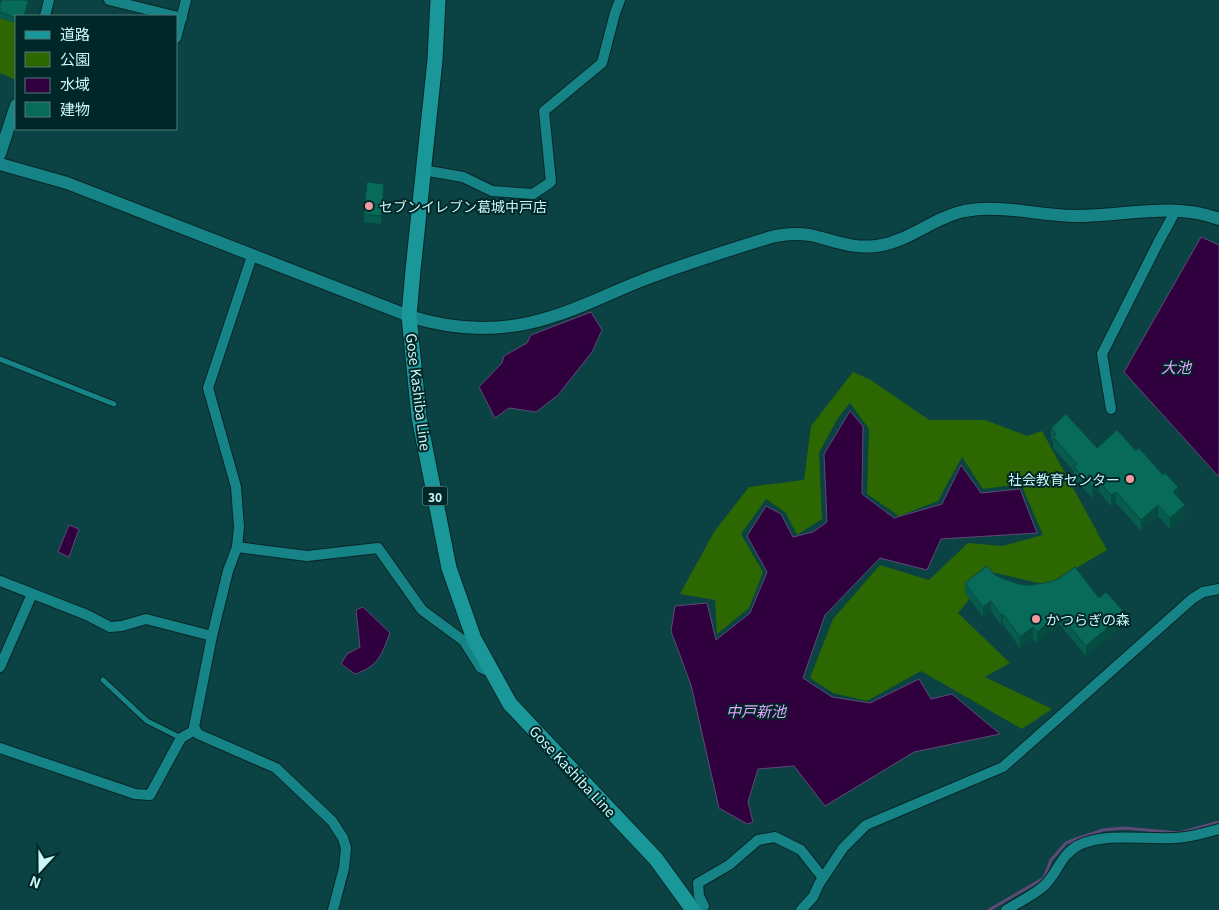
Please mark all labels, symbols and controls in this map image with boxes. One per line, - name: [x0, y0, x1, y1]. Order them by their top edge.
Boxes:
- legend: [15, 15, 178, 130]
- text: 道路: [60, 23, 90, 44]
- text: 公園: [60, 48, 90, 69]
- text: 水域: [60, 73, 90, 94]
- text: 建物: [60, 98, 90, 119]
- place label: セブンイレブン葛城中戸店: [379, 196, 547, 216]
- marker: セブンイレブン葛城中戸店: [363, 200, 375, 212]
- street label: Gose Kashiba Line: [402, 332, 436, 452]
- water label: 大池: [1161, 356, 1193, 377]
- place label: 社会教育センター: [1008, 469, 1120, 489]
- marker: 社会教育センター: [1124, 473, 1136, 485]
- road number: 30: [422, 486, 448, 506]
- place label: かつらぎの森: [1046, 609, 1130, 629]
- marker: かつらぎの森: [1030, 613, 1042, 625]
- water label: 中戸新池: [726, 700, 788, 721]
- street label: Gose Kashiba Line: [525, 721, 621, 821]
- north arrow: [15, 845, 65, 895]
- text: N: [26, 872, 43, 894]

